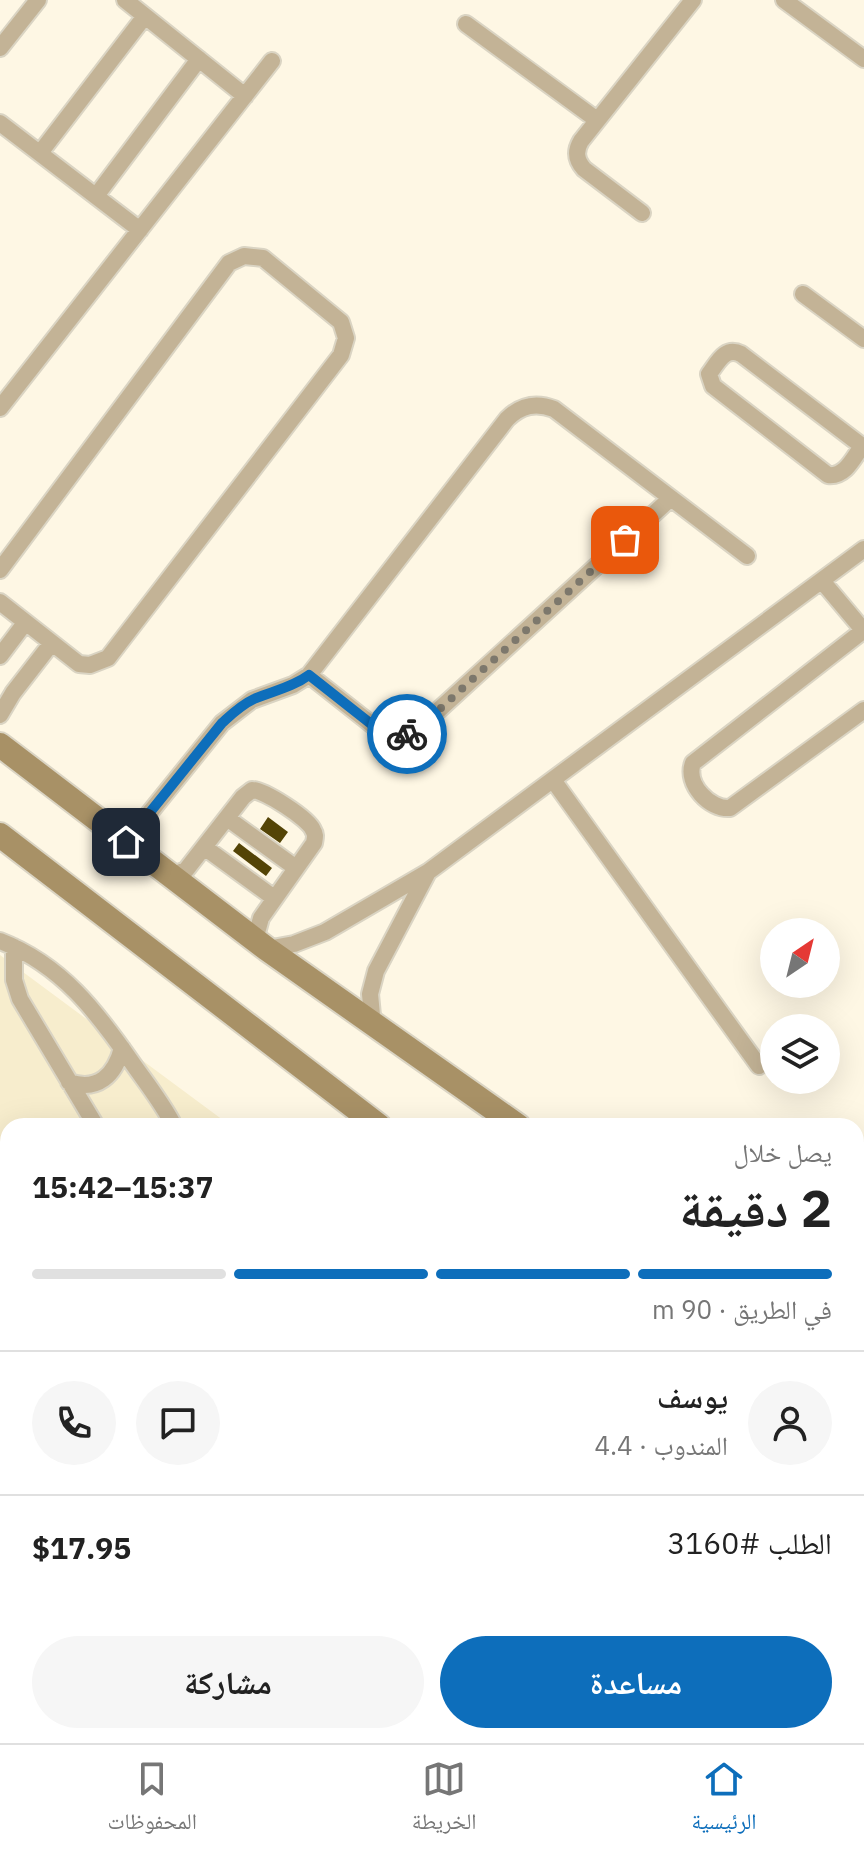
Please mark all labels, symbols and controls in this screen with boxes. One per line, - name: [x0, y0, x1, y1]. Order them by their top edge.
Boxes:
- pin: [591, 506, 659, 574]
- icon: bag: [603, 518, 647, 562]
- courier: [367, 694, 447, 774]
- icon: bike: [385, 712, 429, 756]
- pin: [92, 808, 160, 876]
- icon: home: [104, 820, 148, 864]
- north arrow: [760, 918, 840, 998]
- map controls: [760, 918, 840, 1094]
- button: layers: [760, 1014, 840, 1094]
- text: يصل خلال: [733, 1135, 832, 1169]
- text: 15:37–15:42: [32, 1167, 213, 1206]
- text: 2 دقيقة: [679, 1174, 832, 1241]
- text: في الطريق · 90 m: [652, 1292, 832, 1326]
- text: يوسف: [657, 1377, 728, 1416]
- button: phone: [32, 1381, 116, 1465]
- button: chat: [136, 1381, 220, 1465]
- button: person: [748, 1381, 832, 1465]
- text: المندوب · 4.4: [594, 1428, 728, 1462]
- text: الطلب #3160: [667, 1523, 832, 1562]
- text: $17.95: [32, 1528, 131, 1567]
- button: مشاركة: [32, 1636, 424, 1728]
- button: مساعدة: [440, 1636, 832, 1728]
- tab: المحفوظات: [107, 1757, 197, 1843]
- tab: الخريطة: [412, 1757, 477, 1843]
- tab: الرئيسية: [691, 1757, 757, 1843]

